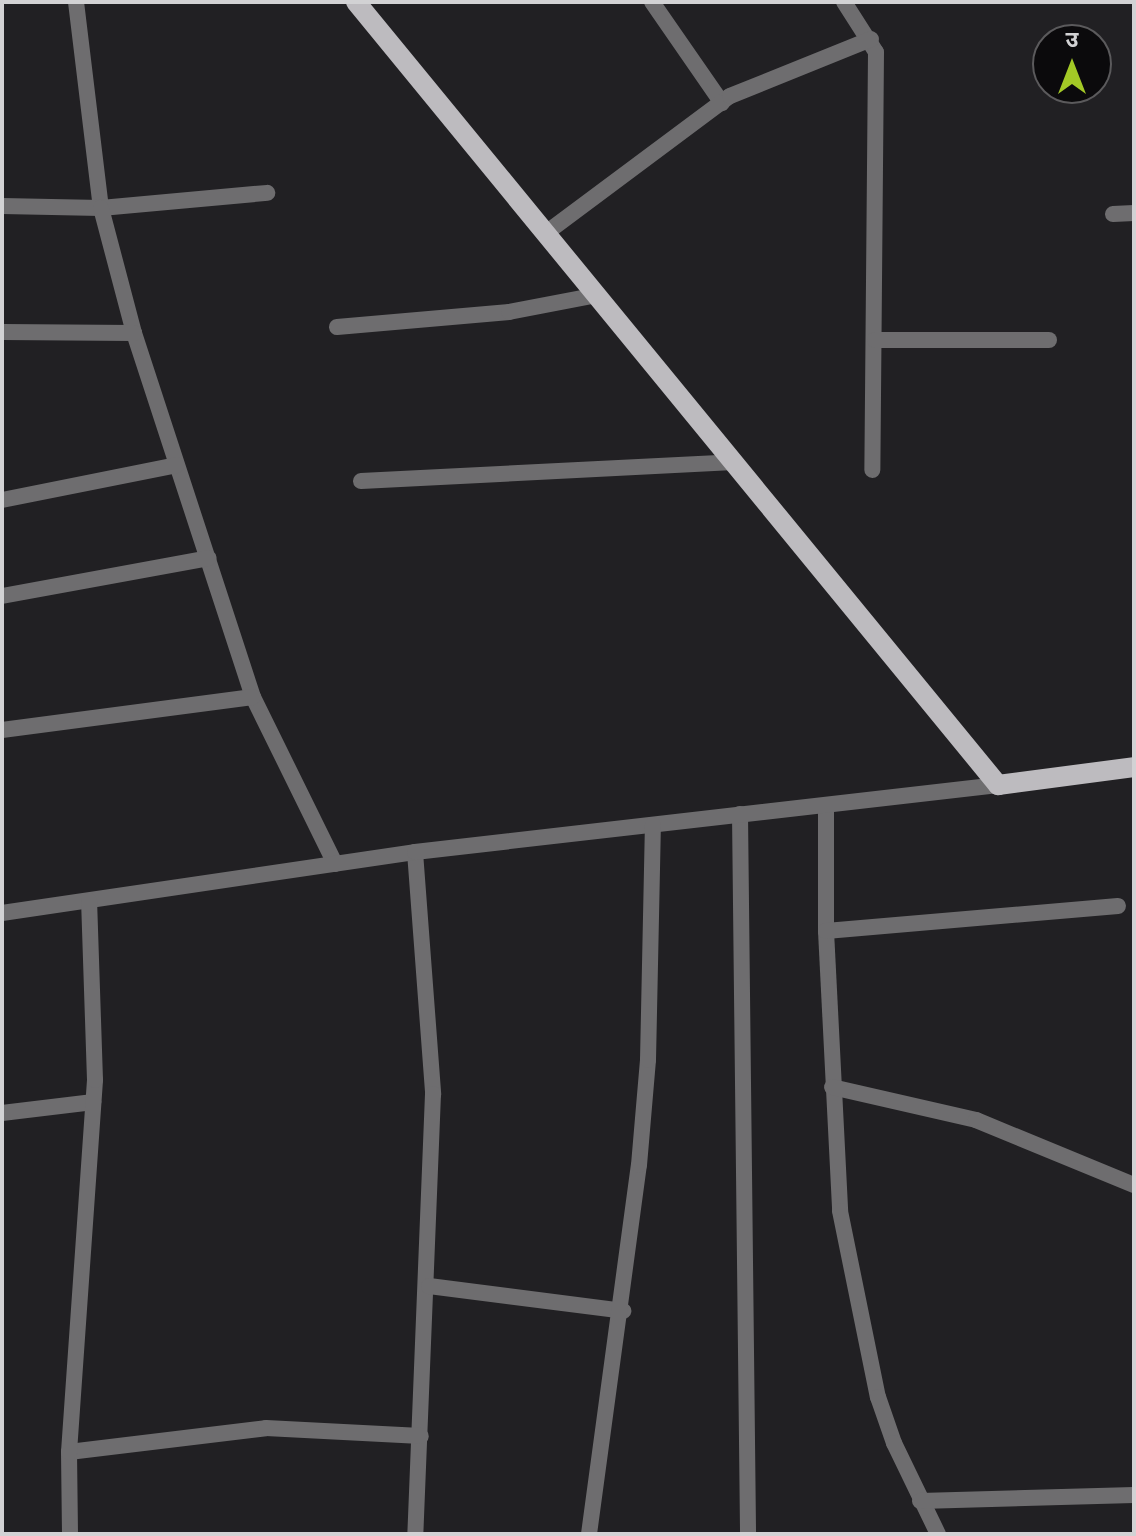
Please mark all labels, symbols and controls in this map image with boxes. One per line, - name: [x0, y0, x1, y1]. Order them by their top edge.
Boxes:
- north arrow: [1032, 24, 1112, 104]
- text: उ: [1066, 28, 1078, 55]

